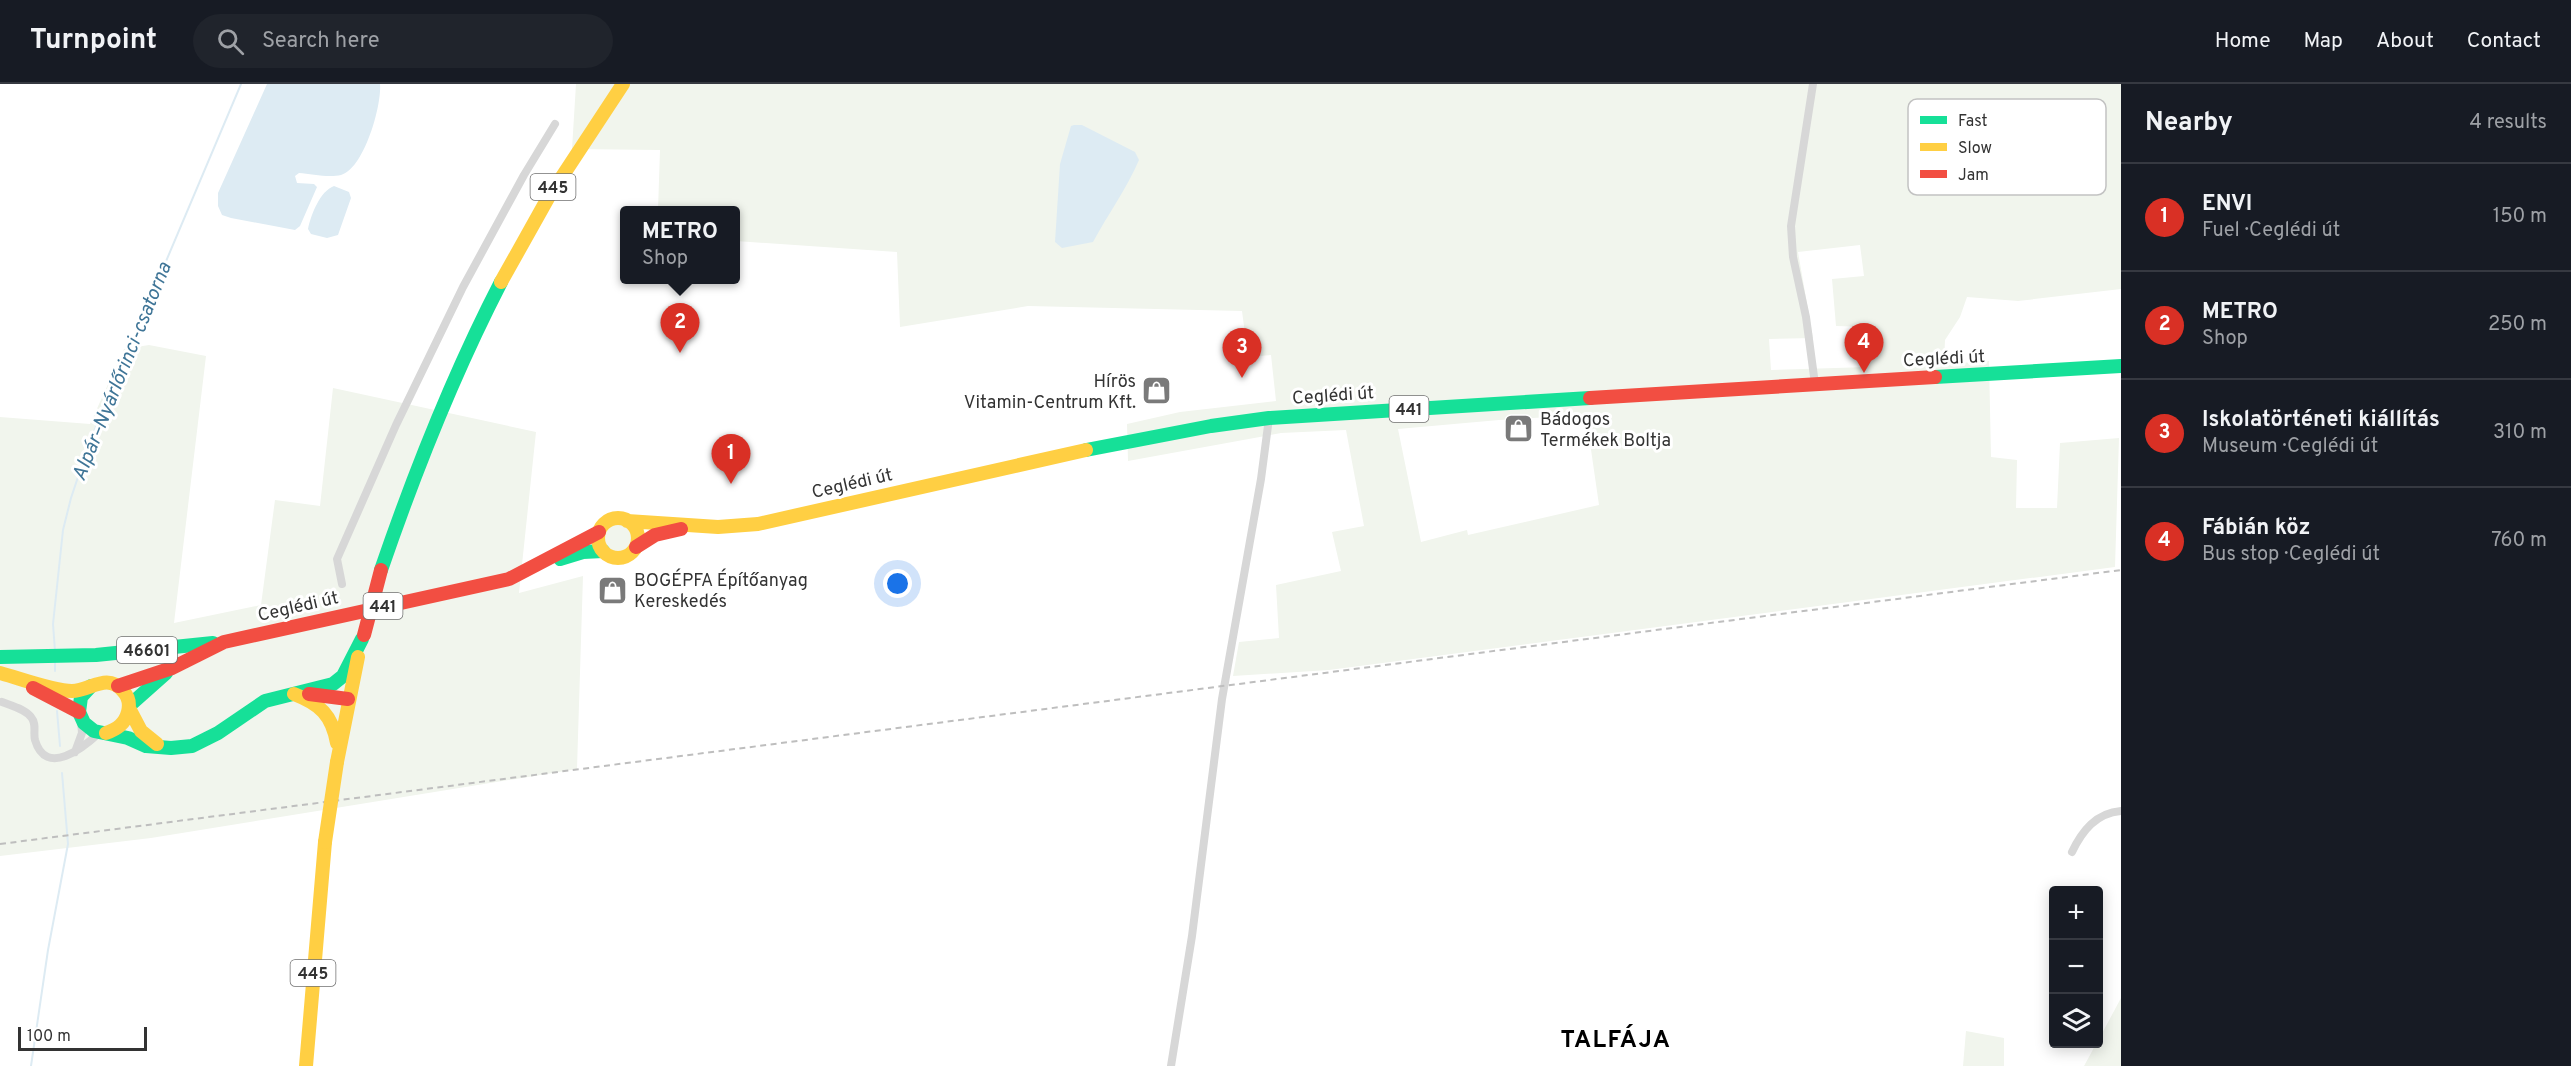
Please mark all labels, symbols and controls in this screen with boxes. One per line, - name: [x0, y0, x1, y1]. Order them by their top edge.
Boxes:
- search box: [193, 14, 613, 68]
- text: Turnpoint: [30, 23, 157, 59]
- icon: search: [214, 25, 247, 58]
- text: Search here: [262, 28, 379, 55]
- text: Home: [2215, 28, 2271, 55]
- text: Map: [2304, 28, 2343, 55]
- text: About: [2376, 28, 2434, 55]
- text: Contact: [2467, 28, 2541, 55]
- legend: [1908, 99, 2106, 195]
- text: Nearby: [2145, 107, 2233, 140]
- text: 4 results: [2470, 110, 2547, 136]
- text: Fast: [1958, 112, 1988, 132]
- text: Slow: [1958, 139, 1992, 159]
- text: Jam: [1958, 166, 1989, 186]
- road number: 445: [530, 174, 576, 200]
- text: ENVI: [2202, 191, 2252, 218]
- text: 1: [2161, 204, 2169, 230]
- text: 150 m: [2493, 204, 2547, 230]
- popup: [620, 206, 740, 284]
- text: Fuel · Ceglédi út: [2202, 218, 2340, 244]
- text: METRO: [642, 219, 718, 246]
- text: Shop: [642, 246, 688, 272]
- water label: Alpár–Nyárlőrinci-csatorna: [67, 258, 179, 485]
- text: METRO: [2202, 299, 2278, 326]
- pin: 2: [660, 304, 700, 353]
- text: 2: [2158, 312, 2171, 338]
- text: 250 m: [2488, 312, 2547, 338]
- pin: 4: [1844, 324, 1884, 373]
- text: Shop: [2202, 326, 2248, 352]
- pin: 3: [1222, 328, 1262, 378]
- street label: Ceglédi út: [1902, 346, 1986, 373]
- place label: Hírös Vitamin-Centrum Kft.: [964, 371, 1136, 415]
- shop icon: Hírös Vitamin-Centrum Kft.: [1141, 375, 1173, 407]
- street label: Ceglédi út: [1291, 382, 1375, 411]
- road number: 441: [1390, 396, 1428, 422]
- text: Iskolatörténeti kiállítás: [2202, 407, 2440, 434]
- place label: Bádogos Termékek Boltja: [1540, 409, 1671, 453]
- shop icon: Bádogos Termékek Boltja: [1503, 413, 1535, 445]
- text: 3: [2159, 420, 2171, 446]
- text: 310 m: [2493, 420, 2547, 446]
- pin: 1: [712, 434, 750, 484]
- text: Museum · Ceglédi út: [2202, 434, 2378, 460]
- street label: Ceglédi út: [810, 464, 895, 505]
- text: Fábián köz: [2202, 515, 2310, 542]
- text: 4: [2158, 528, 2171, 554]
- text: 760 m: [2491, 528, 2547, 554]
- text: Bus stop · Ceglédi út: [2202, 542, 2380, 568]
- place label: BOGÉPFA Építőanyag Kereskedés: [634, 568, 808, 614]
- your location: [883, 569, 912, 598]
- shop icon: BOGÉPFA Építőanyag Kereskedés: [597, 574, 629, 606]
- street label: Ceglédi út: [256, 587, 341, 628]
- road number: 441: [364, 593, 403, 619]
- road number: 46601: [117, 637, 177, 663]
- map controls: [2049, 886, 2103, 1048]
- button: +: [2049, 886, 2103, 940]
- button: −: [2049, 940, 2103, 994]
- road number: 445: [290, 960, 336, 986]
- button: layers: [2049, 994, 2103, 1048]
- scale bar: [18, 1024, 147, 1052]
- district label: TALFÁJA: [1561, 1024, 1671, 1056]
- text: 100 m: [27, 1027, 71, 1047]

